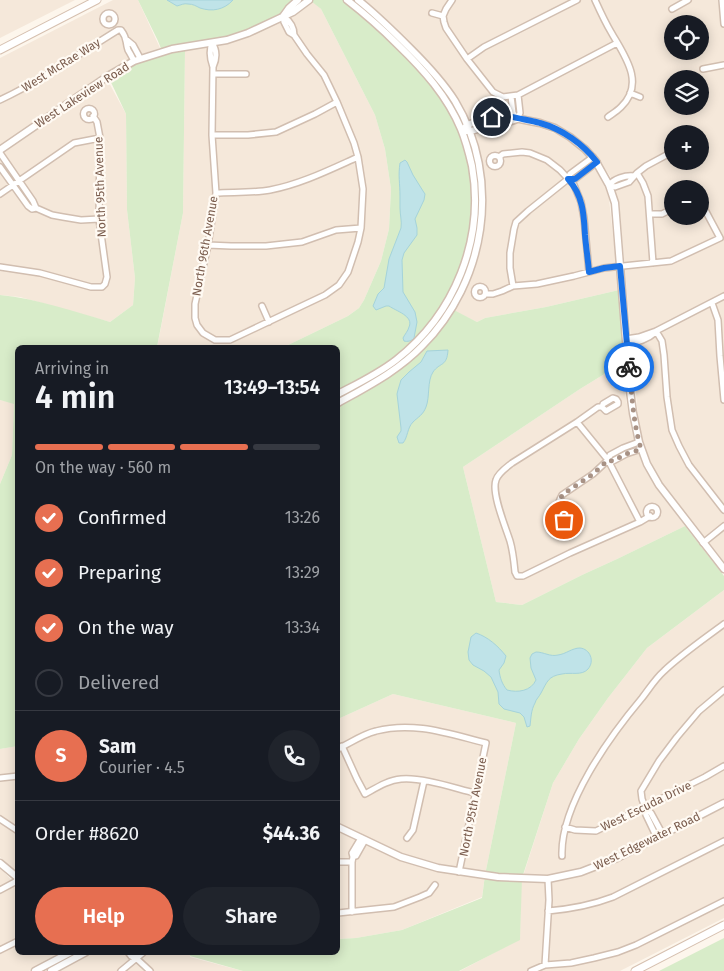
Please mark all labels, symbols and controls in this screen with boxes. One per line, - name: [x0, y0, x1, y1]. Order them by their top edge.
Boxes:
- map controls: [664, 15, 709, 225]
- button: locate: [664, 15, 709, 60]
- street label: West McRae Way: [19, 35, 103, 95]
- street label: West Lakeview Road: [32, 59, 132, 131]
- button: layers: [664, 70, 709, 115]
- pin: [471, 96, 513, 138]
- icon: home: [478, 103, 506, 131]
- button: +: [664, 125, 709, 170]
- street label: North 95th Avenue: [91, 136, 109, 238]
- button: −: [664, 180, 709, 225]
- street label: North 96th Avenue: [189, 195, 221, 297]
- courier: [604, 342, 654, 392]
- icon: bike: [615, 353, 643, 381]
- text: Arriving in: [35, 359, 109, 378]
- text: 13:49–13:54: [224, 376, 320, 399]
- text: 4 min: [35, 378, 115, 416]
- text: On the way · 560 m: [35, 458, 171, 477]
- pin: [543, 499, 585, 541]
- icon: check: [35, 504, 63, 532]
- text: Confirmed: [78, 506, 167, 529]
- icon: bag: [550, 506, 578, 534]
- text: 13:26: [285, 508, 320, 527]
- icon: check: [35, 559, 63, 587]
- text: Preparing: [78, 561, 161, 584]
- text: 13:29: [285, 563, 320, 582]
- icon: check: [35, 614, 63, 642]
- text: On the way: [78, 616, 174, 639]
- text: 13:34: [285, 618, 320, 637]
- text: Delivered: [78, 671, 160, 694]
- button: phone: [268, 730, 320, 782]
- text: Sam: [99, 735, 136, 758]
- text: S: [56, 744, 66, 767]
- street label: North 95th Avenue: [456, 756, 490, 858]
- text: Courier · 4.5: [99, 758, 185, 777]
- street label: West Escuda Drive: [598, 778, 694, 834]
- street label: West Edgewater Road: [592, 809, 702, 873]
- text: Order #8620: [35, 822, 139, 845]
- text: $44.36: [263, 822, 320, 845]
- button: Help: [35, 887, 173, 945]
- button: Share: [183, 887, 320, 945]

